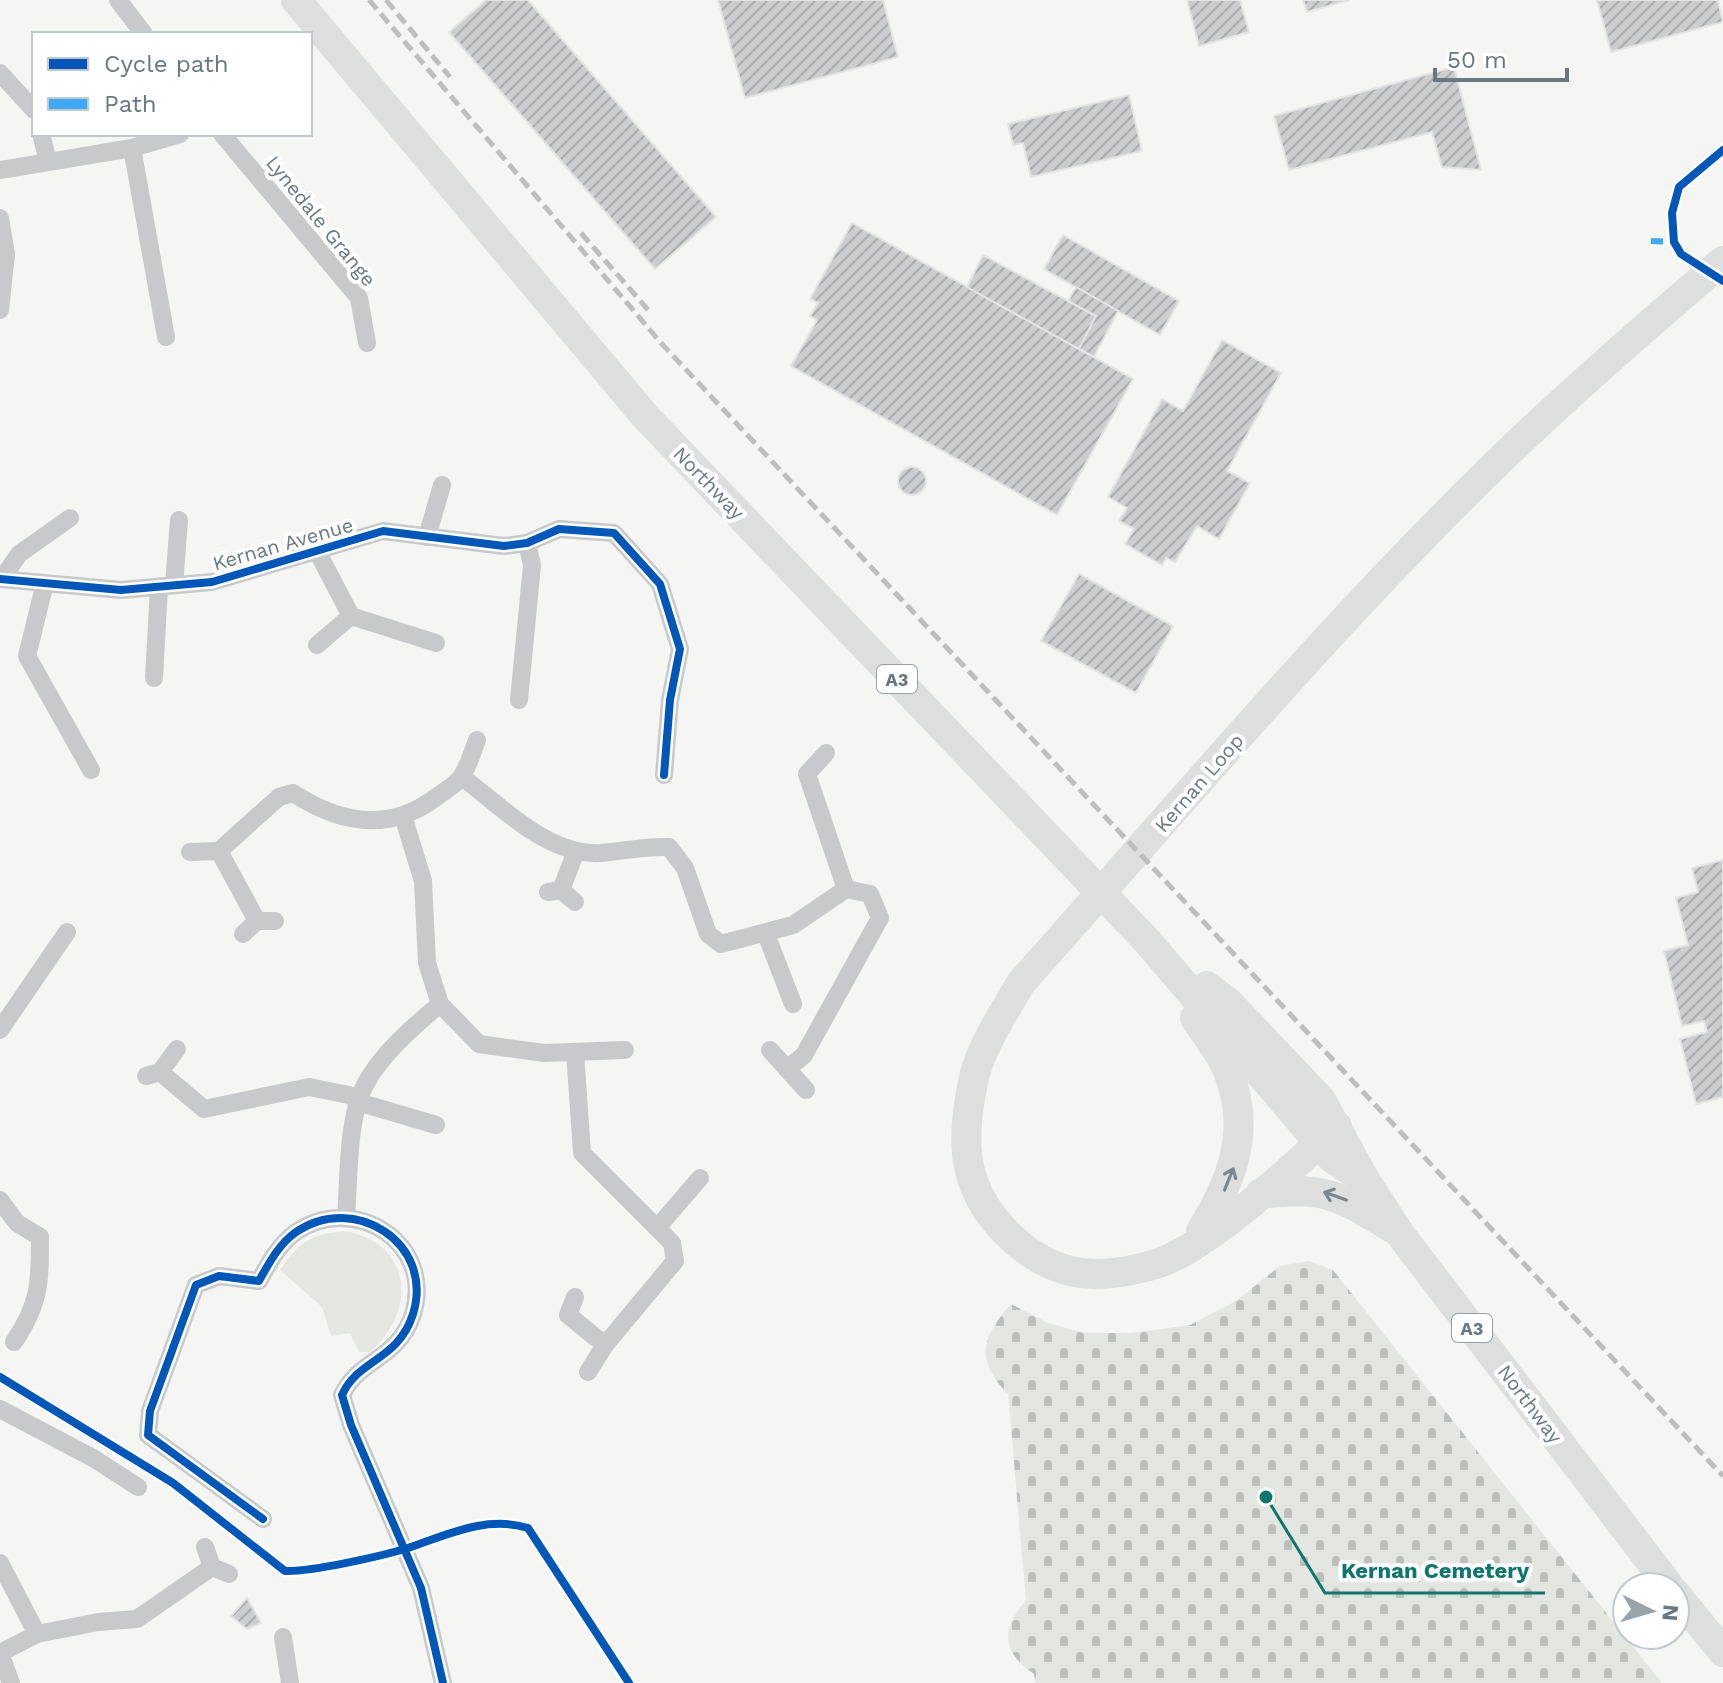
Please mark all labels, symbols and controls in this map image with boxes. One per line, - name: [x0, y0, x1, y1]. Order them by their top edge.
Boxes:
- legend: [32, 32, 312, 136]
- scale bar: [1435, 32, 1567, 82]
- text: 50 m: [1447, 46, 1507, 74]
- text: Cycle path: [104, 50, 229, 78]
- text: Path: [104, 90, 157, 118]
- street label: Lynedale Grange: [261, 151, 381, 291]
- street label: Northway: [668, 441, 750, 525]
- street label: Kernan Avenue: [210, 513, 356, 575]
- road number: A3: [877, 665, 917, 693]
- street label: Kernan Loop: [1150, 729, 1248, 837]
- one-way arrow: [1223, 1167, 1238, 1191]
- one-way arrow: [1323, 1188, 1348, 1203]
- road number: A3: [1452, 1314, 1492, 1342]
- street label: Northway: [1493, 1360, 1568, 1449]
- callout: Kernan Cemetery: [1325, 1547, 1545, 1593]
- text: Kernan Cemetery: [1341, 1558, 1530, 1583]
- north arrow: [1611, 1571, 1691, 1651]
- text: N: [1657, 1603, 1684, 1622]

